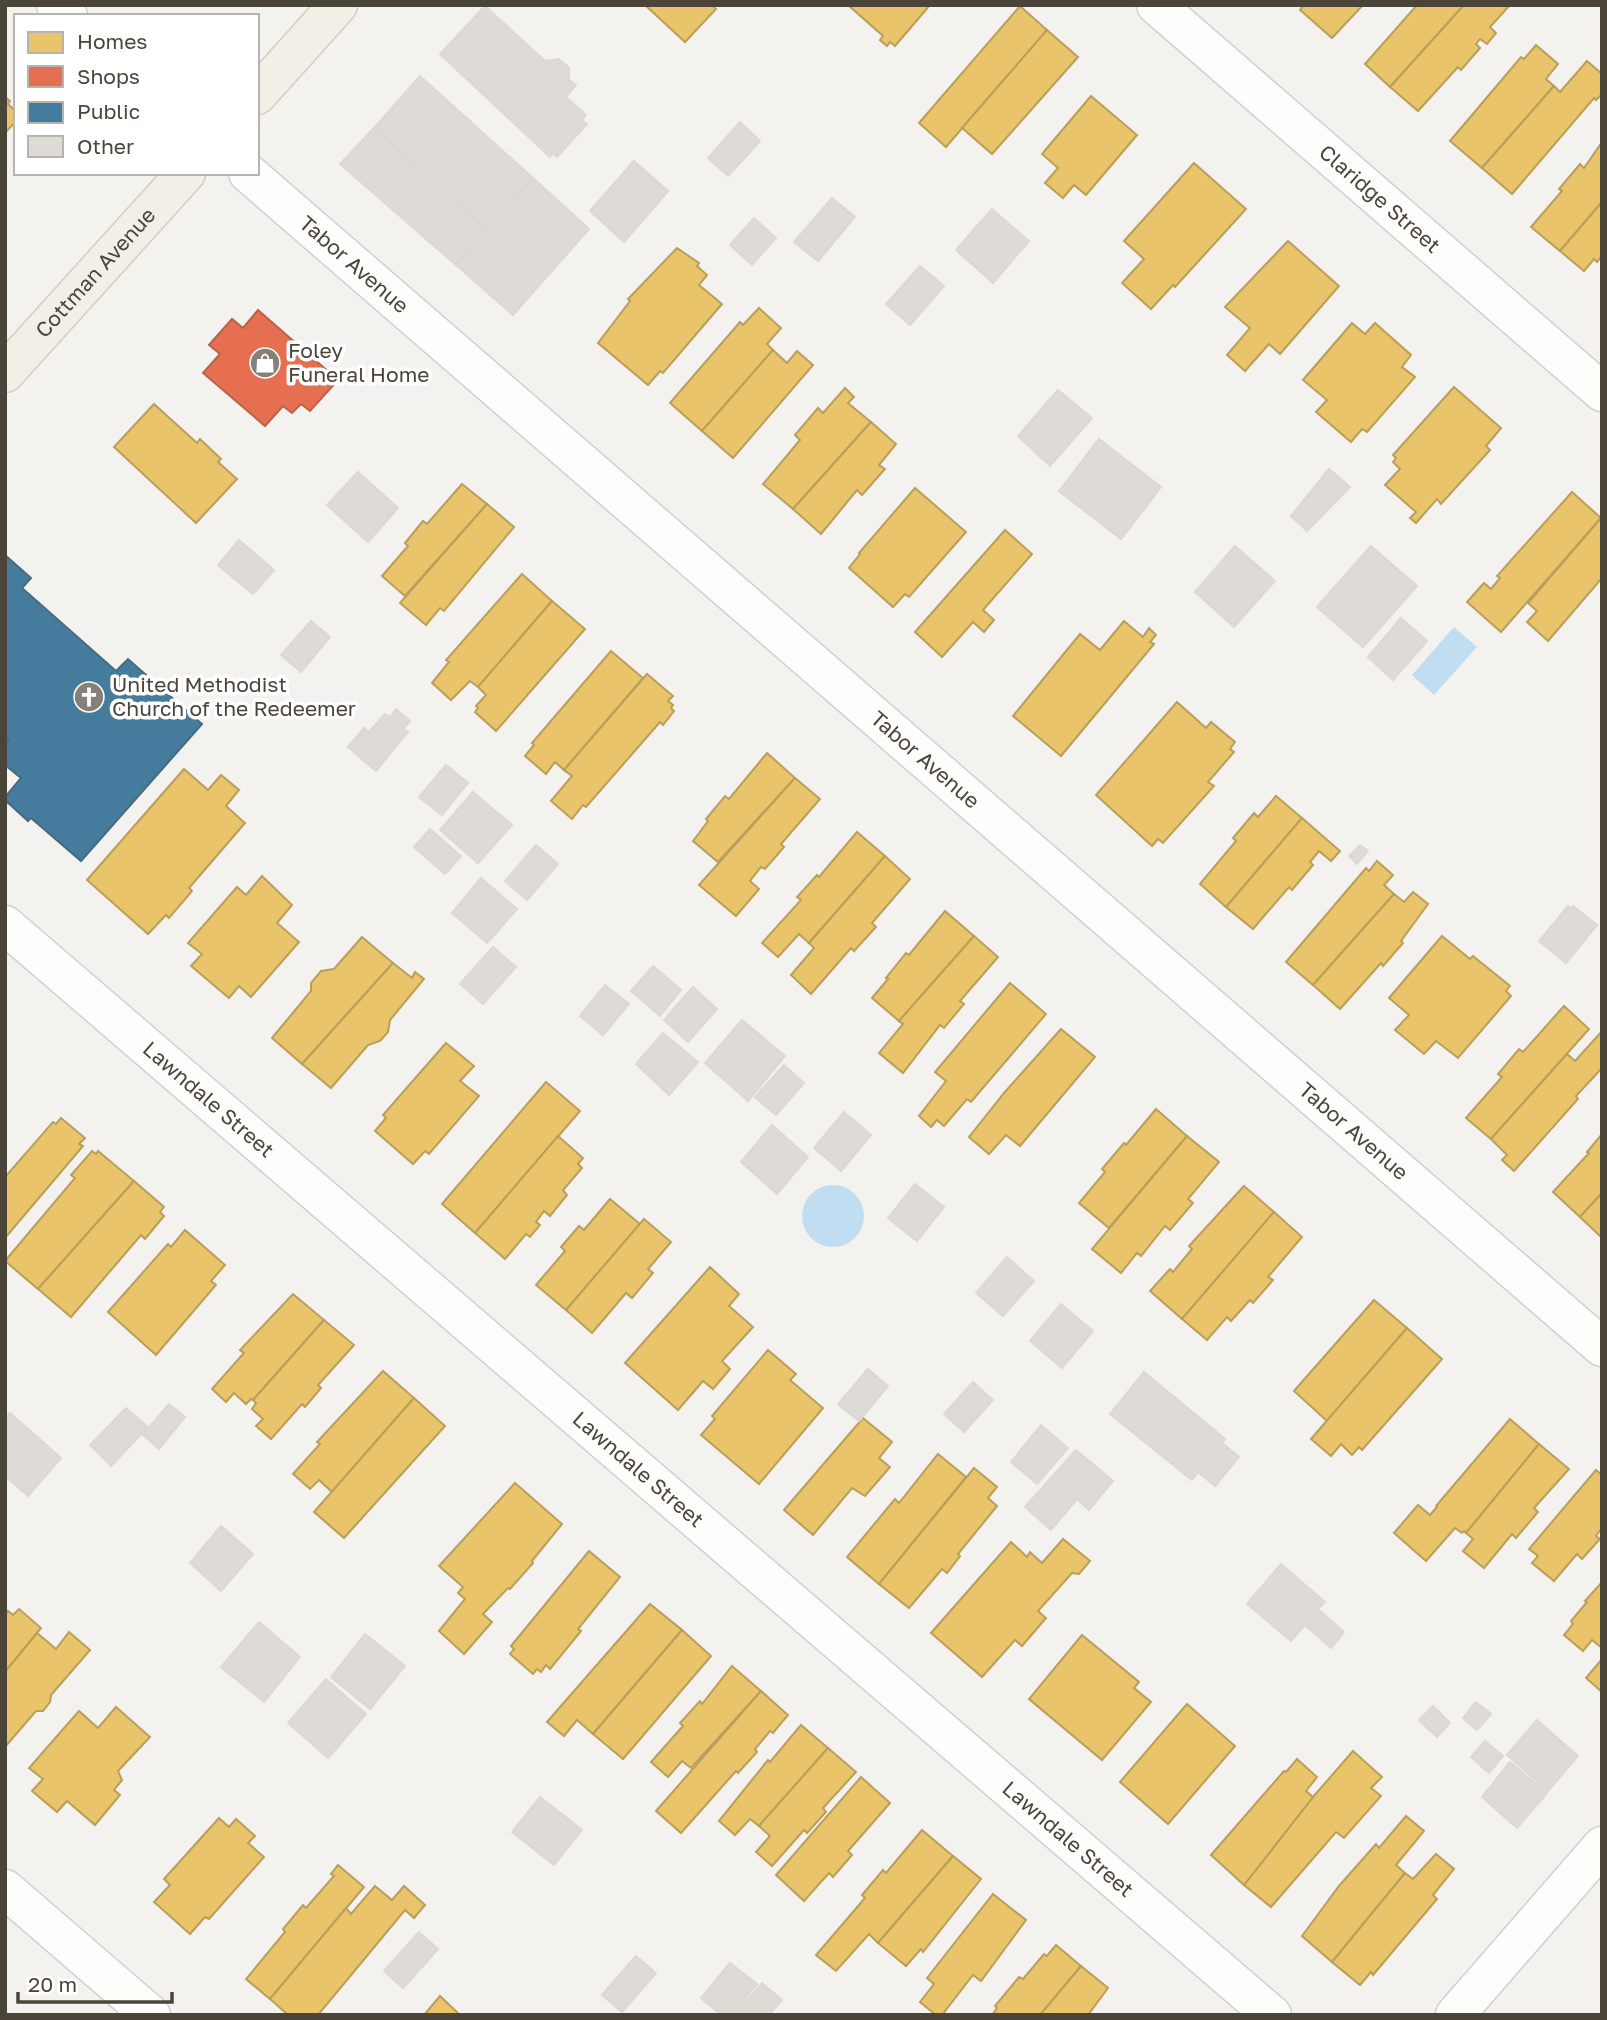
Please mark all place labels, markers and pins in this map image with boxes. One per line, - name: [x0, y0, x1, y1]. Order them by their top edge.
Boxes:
- place label: Foley Funeral Home: [288, 337, 429, 387]
- shop icon: Foley Funeral Home: [248, 346, 282, 380]
- place label: United Methodist Church of the Redeemer: [112, 671, 356, 721]
- church icon: United Methodist Church of the Redeemer: [72, 680, 106, 714]

